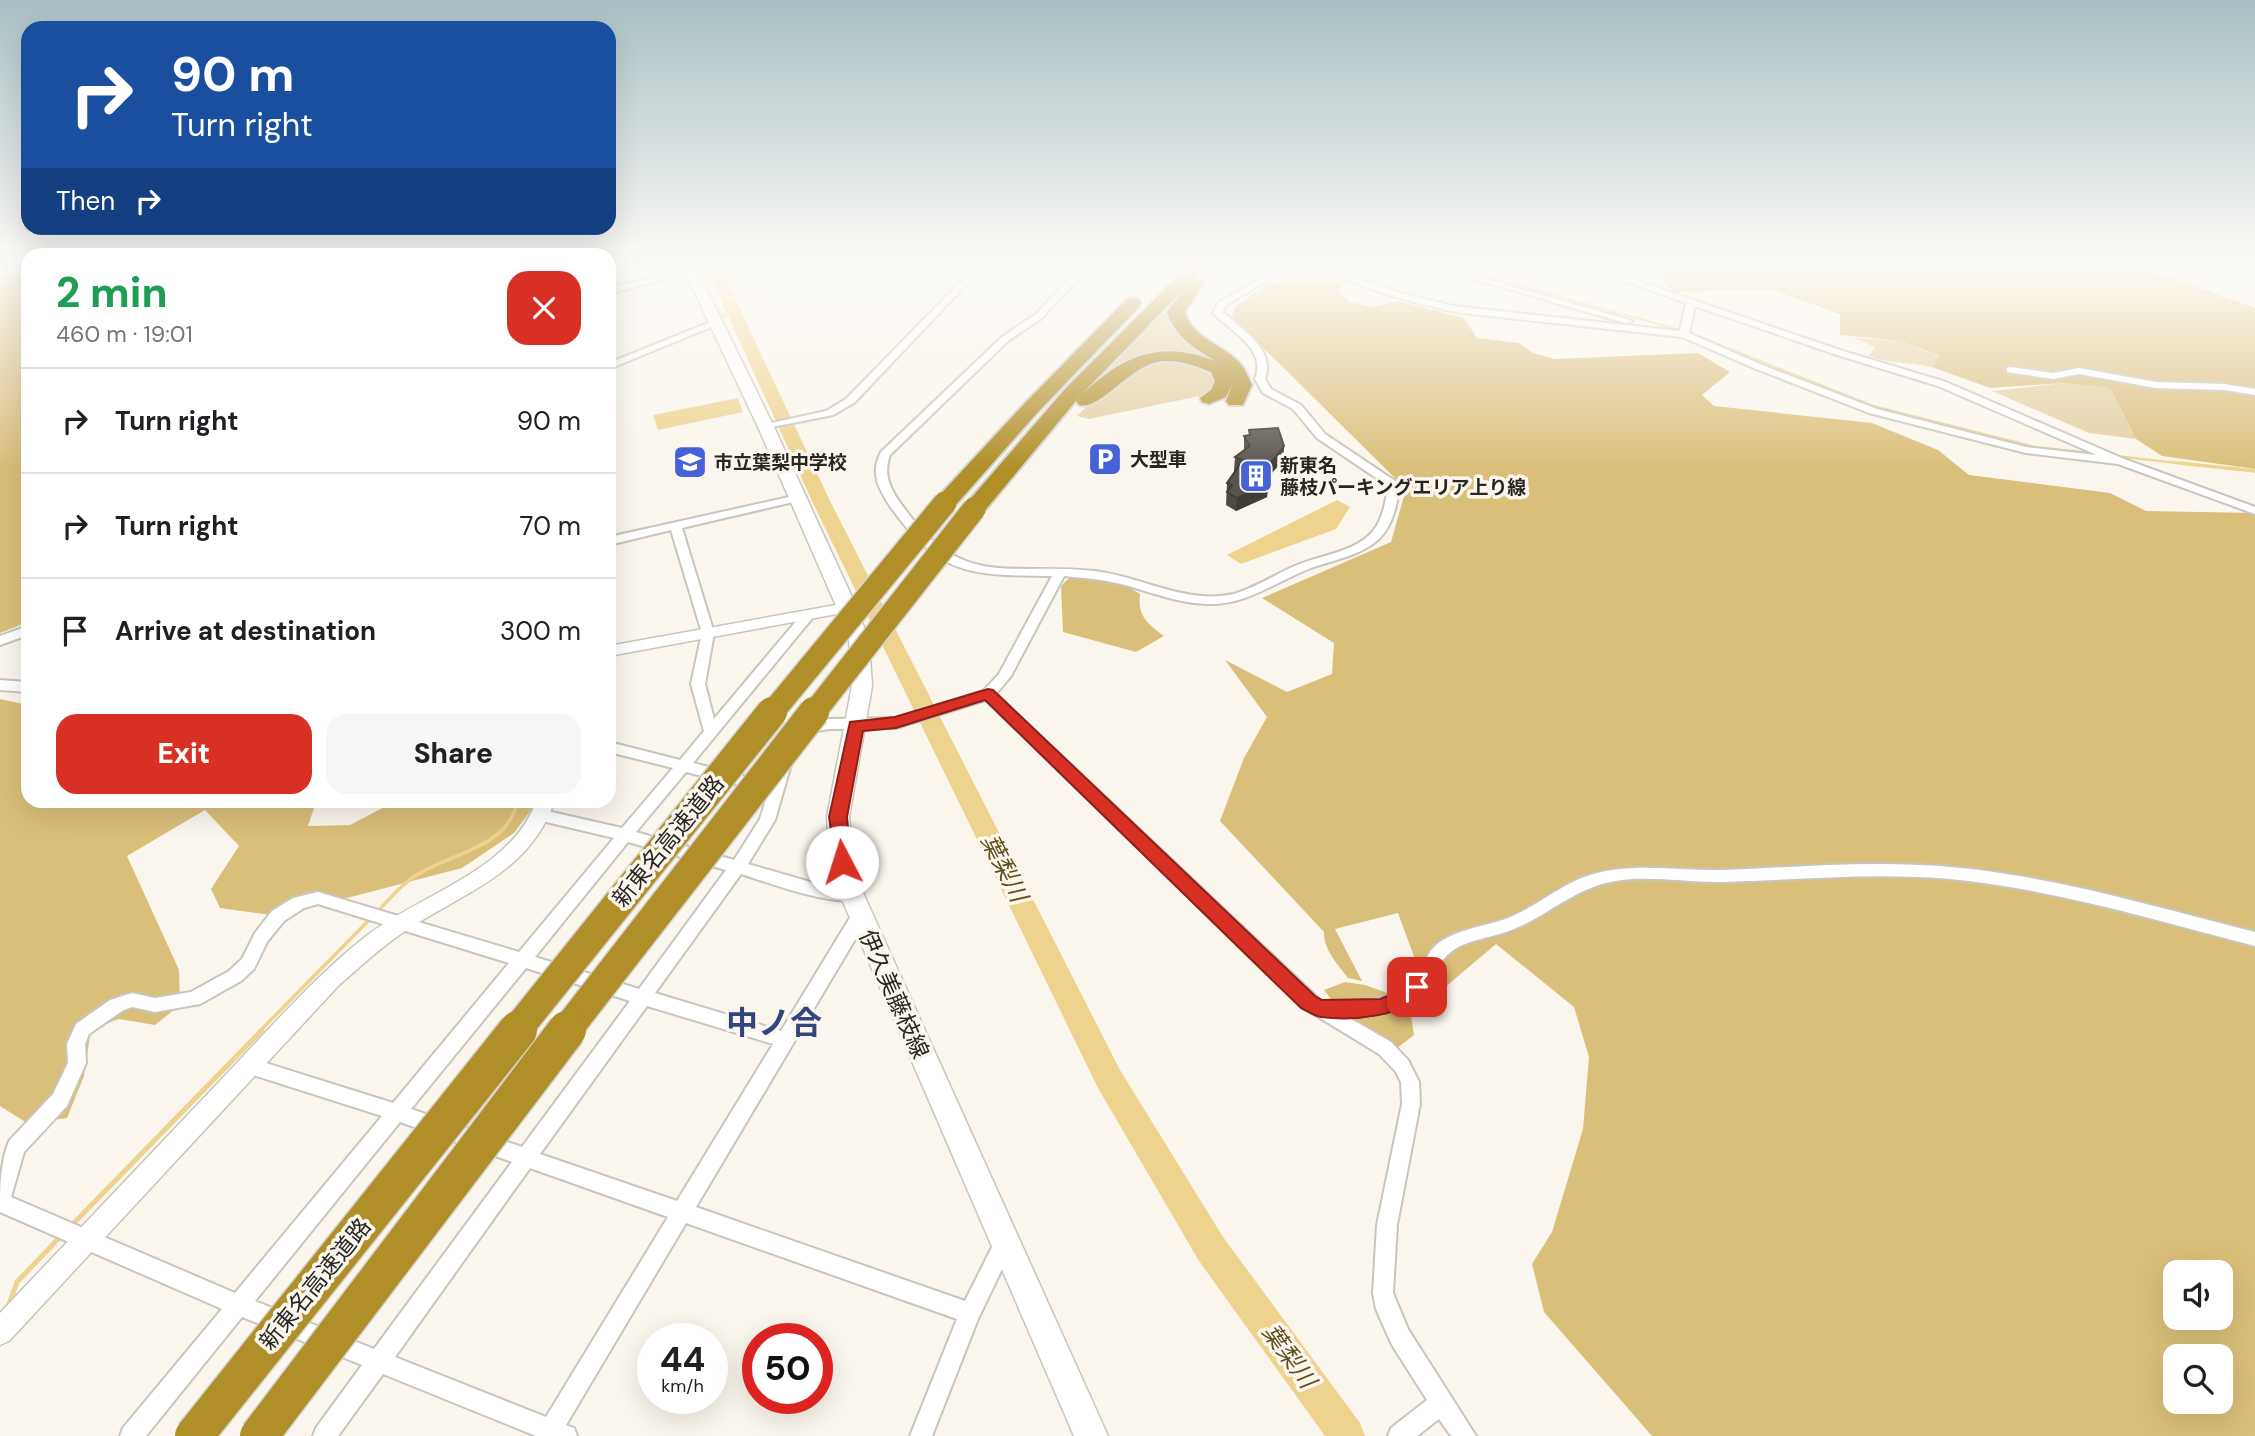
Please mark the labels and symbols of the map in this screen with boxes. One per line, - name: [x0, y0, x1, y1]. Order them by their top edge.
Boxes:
- parking icon: 大型車: [1086, 440, 1124, 478]
- school or university icon: 市立葉梨中学校: [671, 443, 709, 481]
- place label: 大型車: [1130, 447, 1187, 472]
- place label: 市立葉梨中学校: [714, 450, 847, 475]
- place label: 新東名 藤枝パーキングエリア上り線: [1280, 453, 1526, 500]
- building icon: 新東名 藤枝パーキングエリア上り線: [1237, 457, 1275, 495]
- street label: 新東名高速道路: [606, 769, 730, 913]
- position arrow: [805, 825, 879, 899]
- water label: 葉梨川: [974, 829, 1036, 910]
- street label: 伊久美藤枝線: [852, 925, 936, 1063]
- pin: [1387, 957, 1447, 1017]
- district label: 中ノ合: [726, 1002, 822, 1044]
- street label: 新東名高速道路: [253, 1212, 377, 1356]
- water label: 葉梨川: [1256, 1317, 1325, 1396]
- speed limit sign: 50: [742, 1323, 833, 1414]

